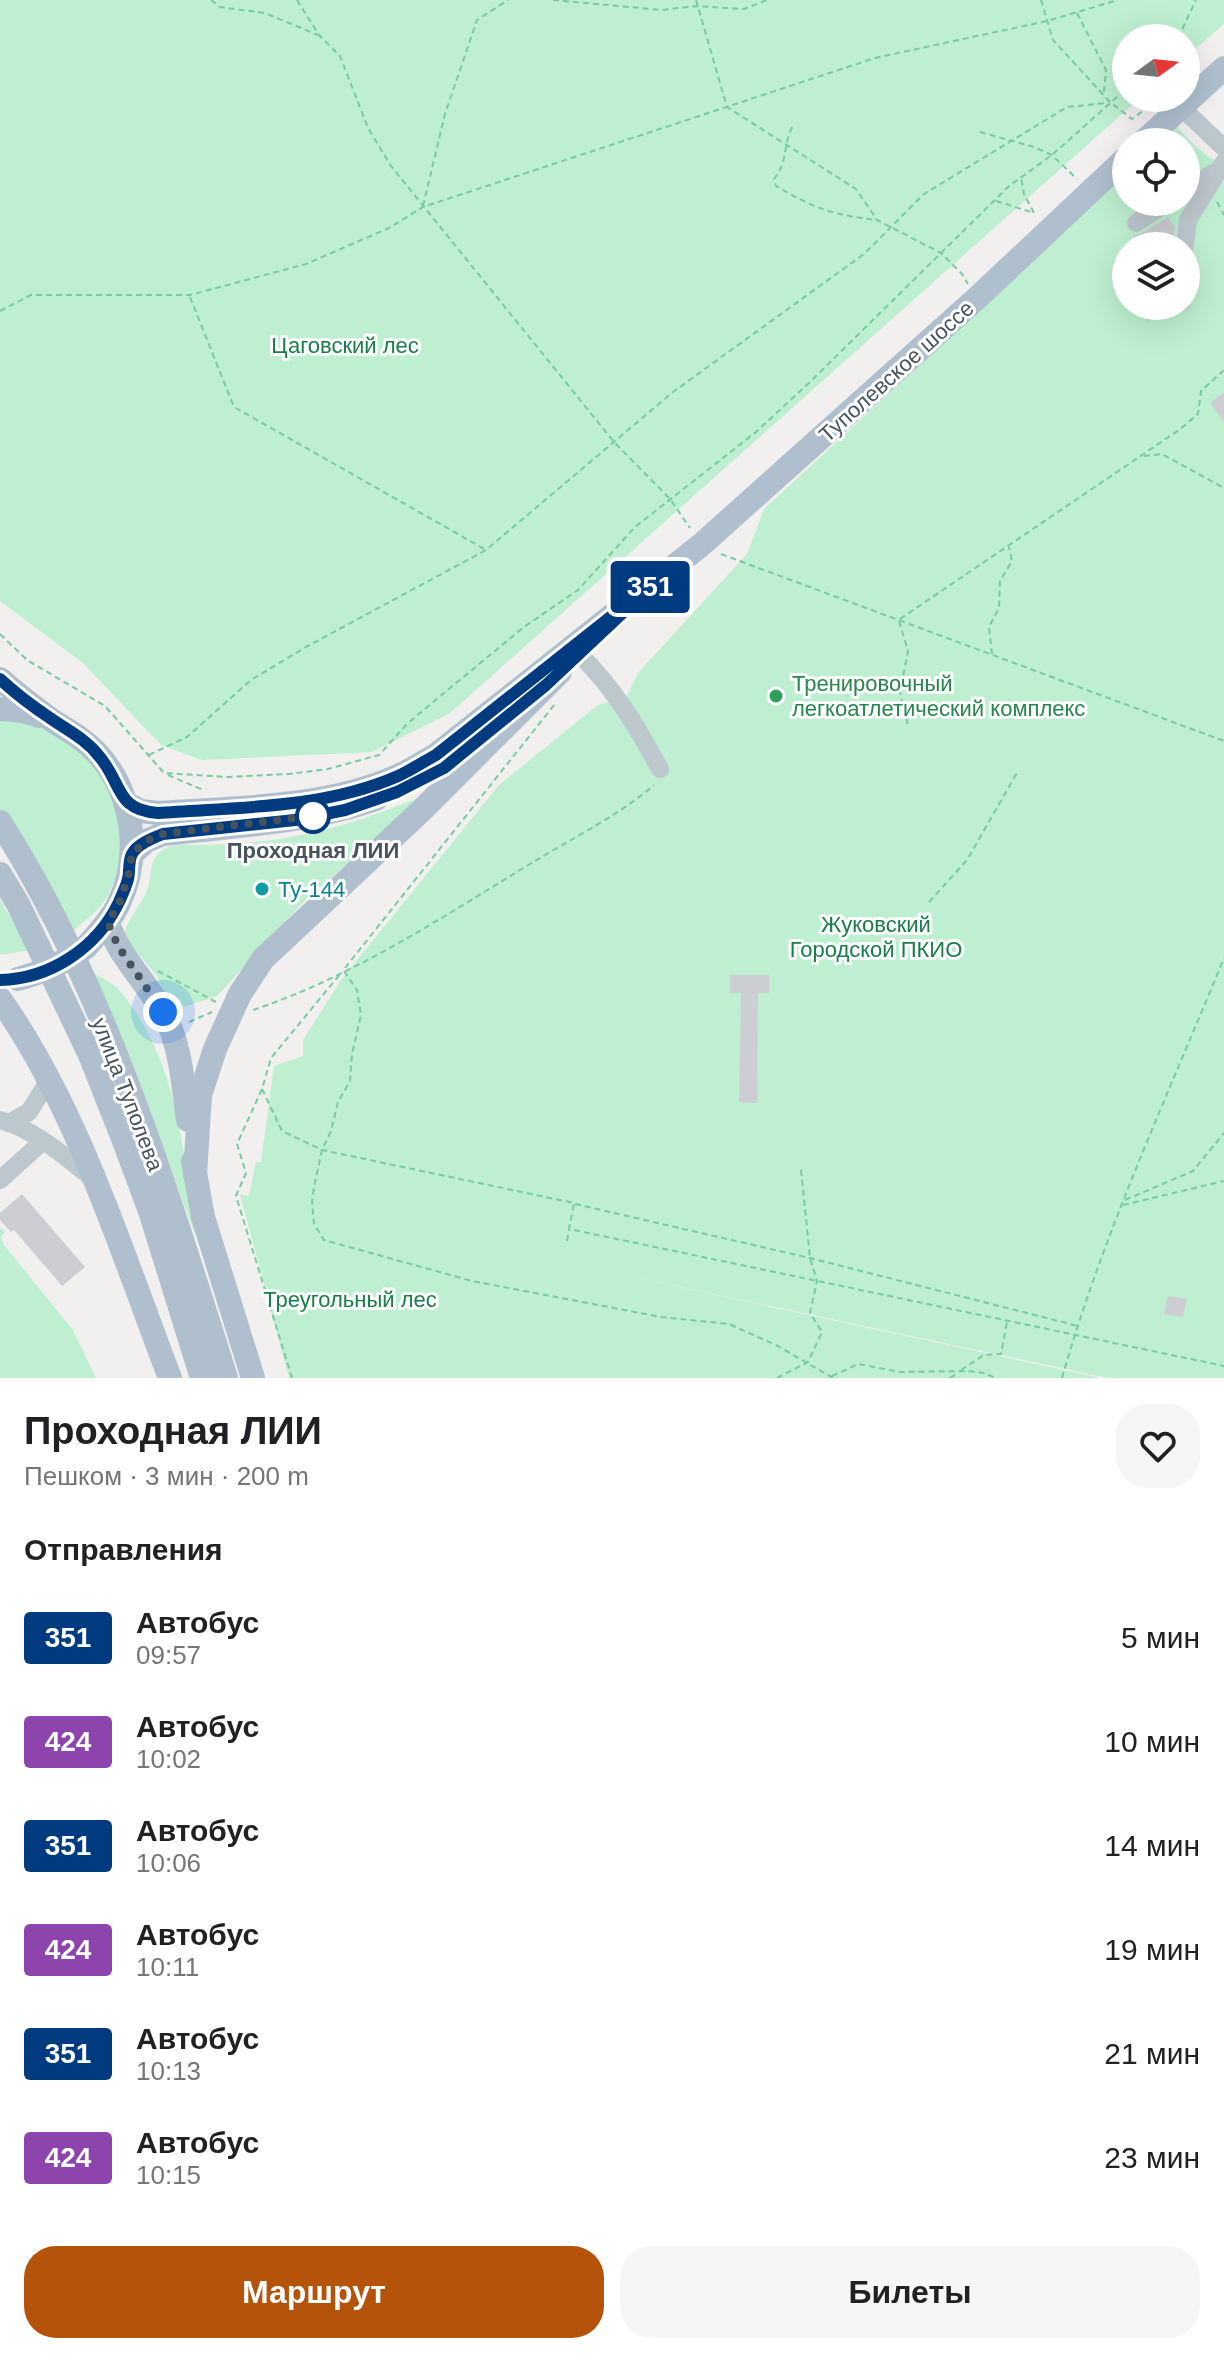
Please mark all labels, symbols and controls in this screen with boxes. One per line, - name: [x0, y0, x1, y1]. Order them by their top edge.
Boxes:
- north arrow: [1112, 24, 1200, 112]
- map controls: [1112, 24, 1200, 320]
- button: locate: [1112, 128, 1200, 216]
- button: layers: [1112, 232, 1200, 320]
- street label: Туполевское шоссе: [814, 296, 979, 447]
- park label: Цаговский лес: [271, 333, 419, 358]
- line badge: 351: [604, 561, 696, 613]
- text: 351: [627, 571, 673, 602]
- place label: Тренировочный легкоатлетический комплекс: [792, 671, 1085, 721]
- marker: Тренировочный легкоатлетический комплекс: [767, 687, 785, 705]
- marker: Проходная ЛИИ: [296, 799, 330, 833]
- place label: Проходная ЛИИ: [227, 838, 399, 863]
- place label: Ty-144: [278, 877, 345, 902]
- marker: Ty-144: [253, 880, 271, 898]
- park label: Жуковский Городской ПКИО: [790, 912, 962, 962]
- your location: [143, 992, 183, 1032]
- street label: улица Туполева: [87, 1014, 169, 1175]
- park label: Треугольный лес: [263, 1287, 437, 1312]
- button: heart: [1116, 1404, 1200, 1488]
- text: Проходная ЛИИ: [24, 1410, 322, 1452]
- text: Пешком · 3 мин · 200 m: [24, 1461, 309, 1491]
- text: Отправления: [24, 1533, 223, 1566]
- text: Автобус: [136, 1606, 259, 1639]
- text: 5 мин: [1121, 1621, 1200, 1654]
- text: 351: [45, 1622, 91, 1653]
- text: 09:57: [136, 1640, 201, 1670]
- text: Автобус: [136, 1710, 259, 1743]
- text: 10 мин: [1104, 1725, 1200, 1758]
- text: 424: [45, 1726, 91, 1757]
- text: 10:02: [136, 1744, 201, 1774]
- text: Автобус: [136, 1814, 259, 1847]
- text: 14 мин: [1104, 1829, 1200, 1862]
- text: 351: [45, 1830, 91, 1861]
- text: 10:06: [136, 1848, 201, 1878]
- text: Автобус: [136, 1918, 259, 1951]
- text: 19 мин: [1104, 1933, 1200, 1966]
- text: 424: [45, 1934, 91, 1965]
- text: 10:11: [136, 1952, 199, 1982]
- text: Автобус: [136, 2022, 259, 2055]
- text: 21 мин: [1104, 2037, 1200, 2070]
- text: 351: [45, 2038, 91, 2069]
- text: 10:13: [136, 2056, 201, 2086]
- text: Автобус: [136, 2126, 259, 2159]
- text: 23 мин: [1104, 2141, 1200, 2174]
- text: 424: [45, 2142, 91, 2173]
- text: 10:15: [136, 2160, 201, 2190]
- button: Маршрут: [24, 2246, 604, 2338]
- button: Билеты: [620, 2246, 1200, 2338]

